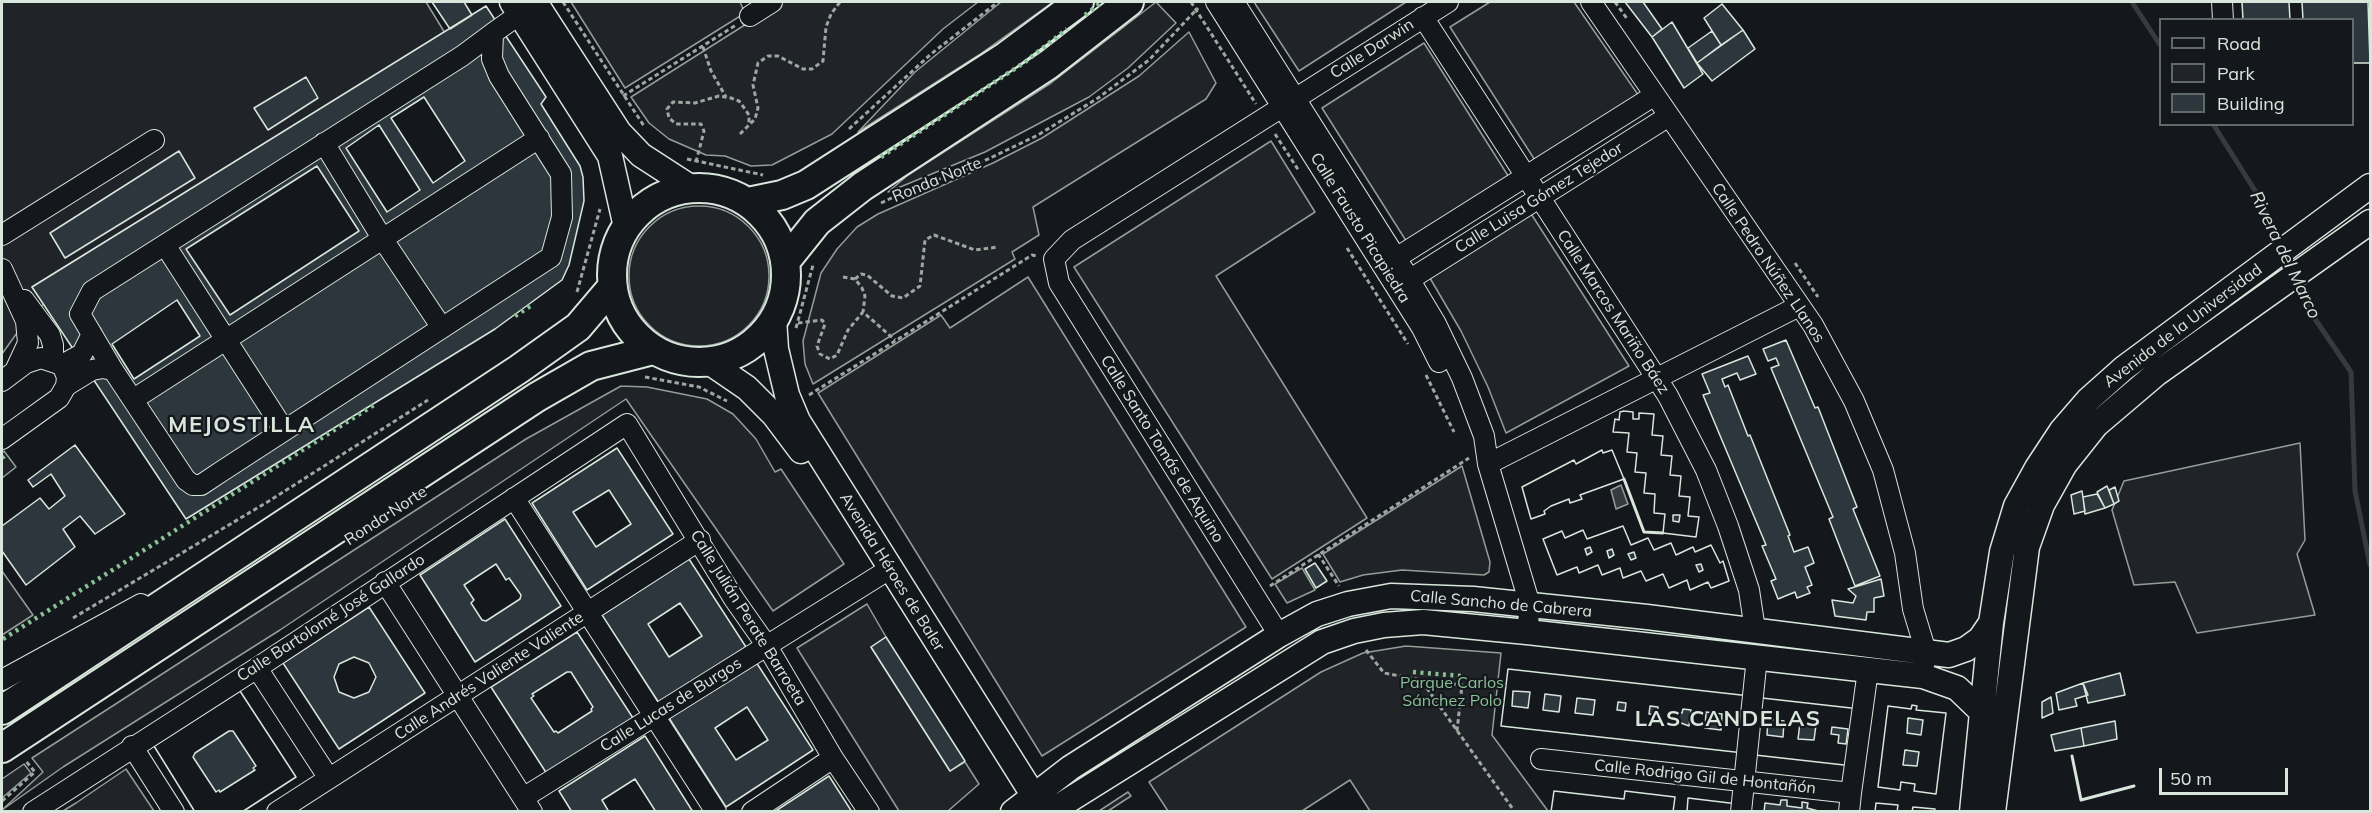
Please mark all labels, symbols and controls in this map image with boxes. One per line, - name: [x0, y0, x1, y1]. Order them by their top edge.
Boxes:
- street label: Calle Darwin: [1327, 15, 1417, 83]
- legend: [2159, 18, 2354, 126]
- text: Road: [2217, 32, 2261, 55]
- text: Park: [2217, 62, 2255, 85]
- text: Building: [2217, 92, 2285, 115]
- street label: Calle Luisa Gómez Tejedor: [1452, 138, 1626, 258]
- street label: Calle Fausto Picapiedra: [1306, 149, 1414, 307]
- street label: Ronda Norte: [890, 153, 984, 207]
- street label: Calle Pedro Núñez Llanos: [1707, 180, 1829, 346]
- water label: Rivera del Marco: [2245, 188, 2325, 322]
- street label: Calle Marcos Mariño Báez: [1553, 226, 1673, 398]
- street label: Avenida de la Universidad: [2100, 260, 2266, 392]
- street label: Calle Santo Tomás de Aquino: [1096, 352, 1228, 546]
- district label: MEJOSTILLA: [168, 412, 316, 438]
- street label: Ronda Norte: [341, 482, 431, 550]
- street label: Avenida Héroes de Baler: [835, 489, 949, 655]
- street label: Calle Julián Perate Barroeta: [686, 527, 810, 709]
- street label: Calle Bartolomé José Gallardo: [233, 550, 429, 686]
- street label: Calle Sancho de Cabrera: [1409, 586, 1593, 622]
- street label: Calle Andrés Valiente Valiente: [391, 608, 587, 744]
- street label: Calle Lucas de Burgos: [597, 654, 745, 756]
- park label: Parque Carlos Sánchez Polo: [1400, 673, 1504, 711]
- district label: LAS CANDELAS: [1635, 706, 1821, 732]
- street label: Calle Rodrigo Gil de Hontañón: [1593, 756, 1817, 798]
- scale bar: [2162, 756, 2291, 794]
- text: 50 m: [2170, 767, 2212, 790]

